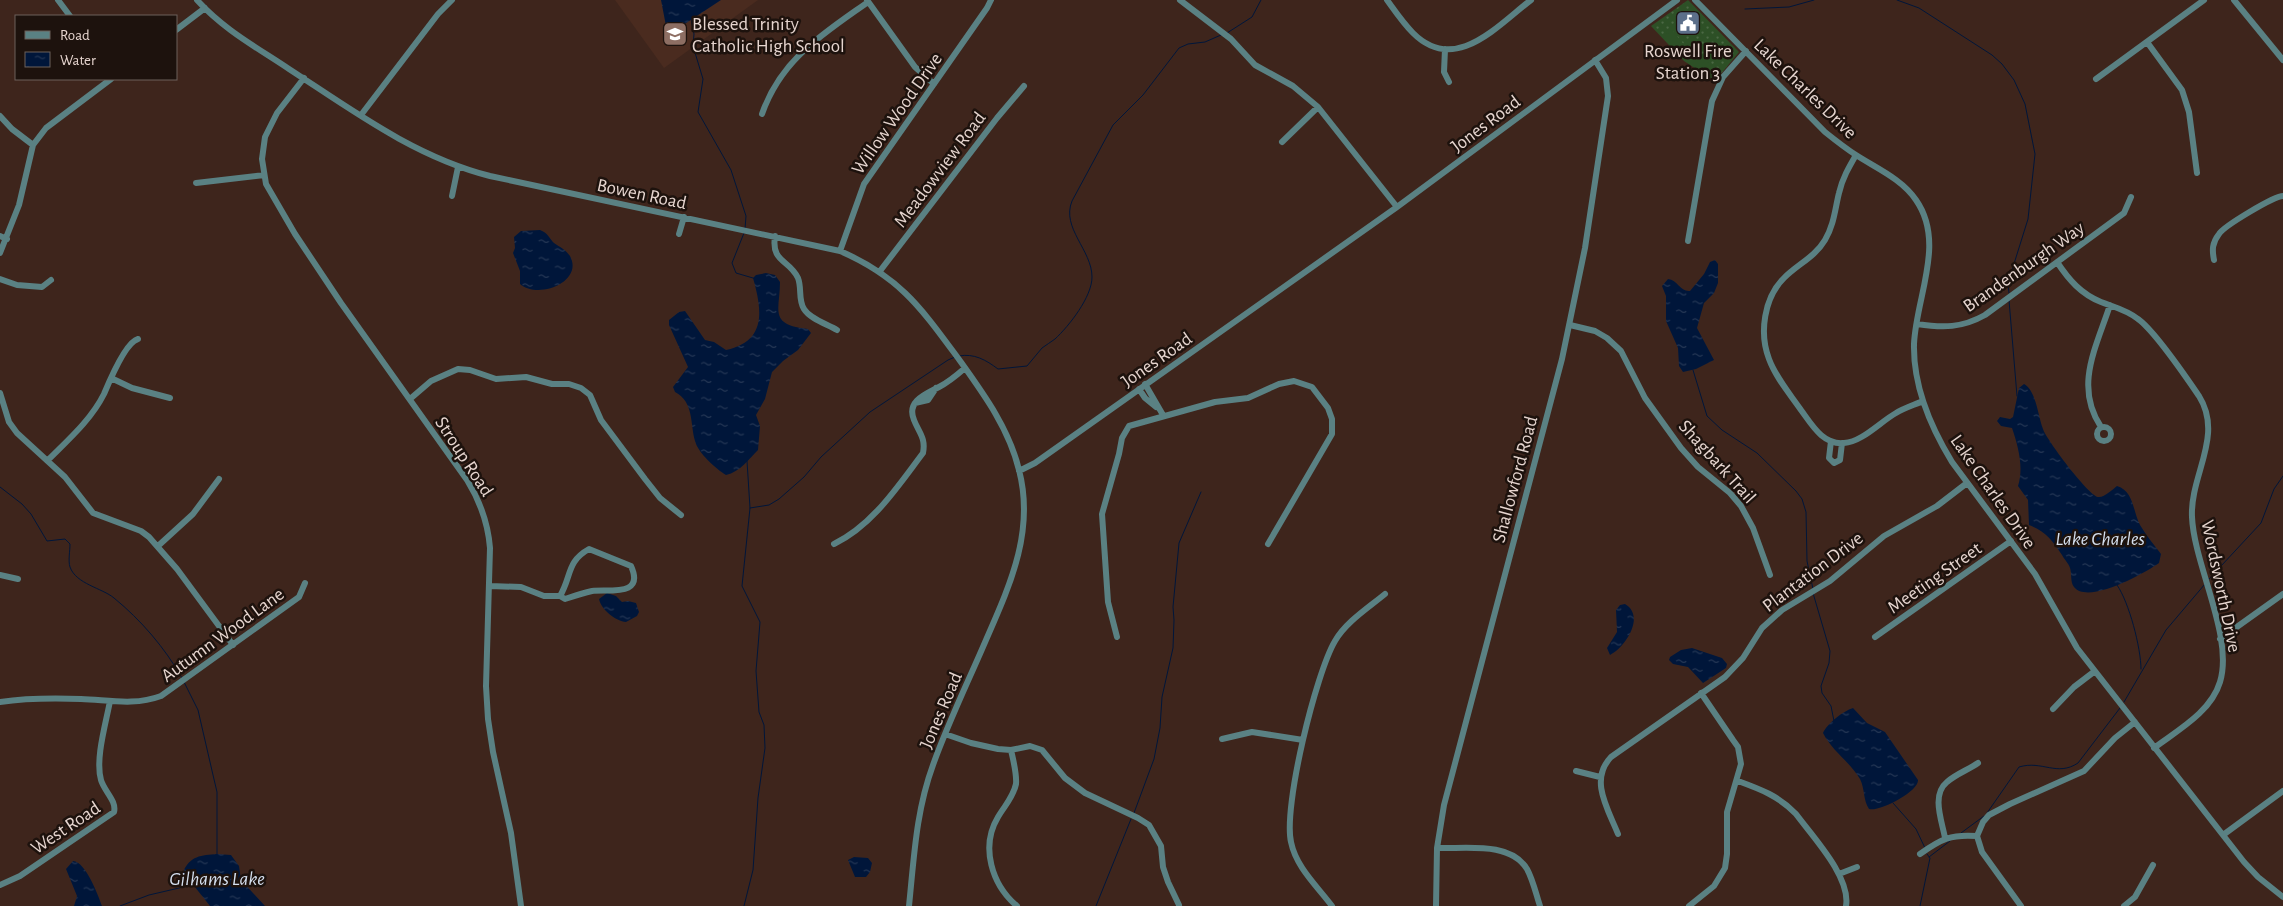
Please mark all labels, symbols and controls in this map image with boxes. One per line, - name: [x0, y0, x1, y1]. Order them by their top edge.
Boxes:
- public building icon: Roswell Fire Station 3: [1675, 10, 1701, 36]
- legend: [15, 15, 178, 80]
- place label: Blessed Trinity Catholic High School: [692, 15, 845, 56]
- school or university icon: Blessed Trinity Catholic High School: [662, 21, 688, 47]
- text: Road: [60, 28, 90, 43]
- street label: Lake Charles Drive: [1750, 36, 1860, 143]
- place label: Roswell Fire Station 3: [1644, 42, 1732, 83]
- street label: Willow Wood Drive: [848, 50, 946, 178]
- text: Water: [60, 53, 96, 68]
- street label: Jones Road: [1448, 92, 1524, 156]
- street label: Meadowview Road: [891, 109, 990, 231]
- street label: Bowen Road: [595, 176, 688, 213]
- street label: Brandenburgh Way: [1960, 218, 2088, 316]
- street label: Jones Road: [1118, 329, 1196, 391]
- street label: Stroup Road: [431, 414, 497, 500]
- street label: Shallowford Road: [1489, 414, 1542, 545]
- street label: Shagbark Trail: [1675, 417, 1759, 507]
- street label: Lake Charles Drive: [1946, 431, 2039, 552]
- street label: Wordsworth Drive: [2197, 518, 2244, 654]
- street label: Plantation Drive: [1759, 528, 1867, 616]
- water label: Lake Charles: [2055, 529, 2145, 549]
- street label: Meeting Street: [1884, 539, 1985, 617]
- street label: Autumn Wood Lane: [158, 584, 288, 686]
- street label: Jones Road: [917, 669, 966, 752]
- street label: West Road: [28, 798, 104, 858]
- water label: Gilhams Lake: [169, 869, 265, 889]

